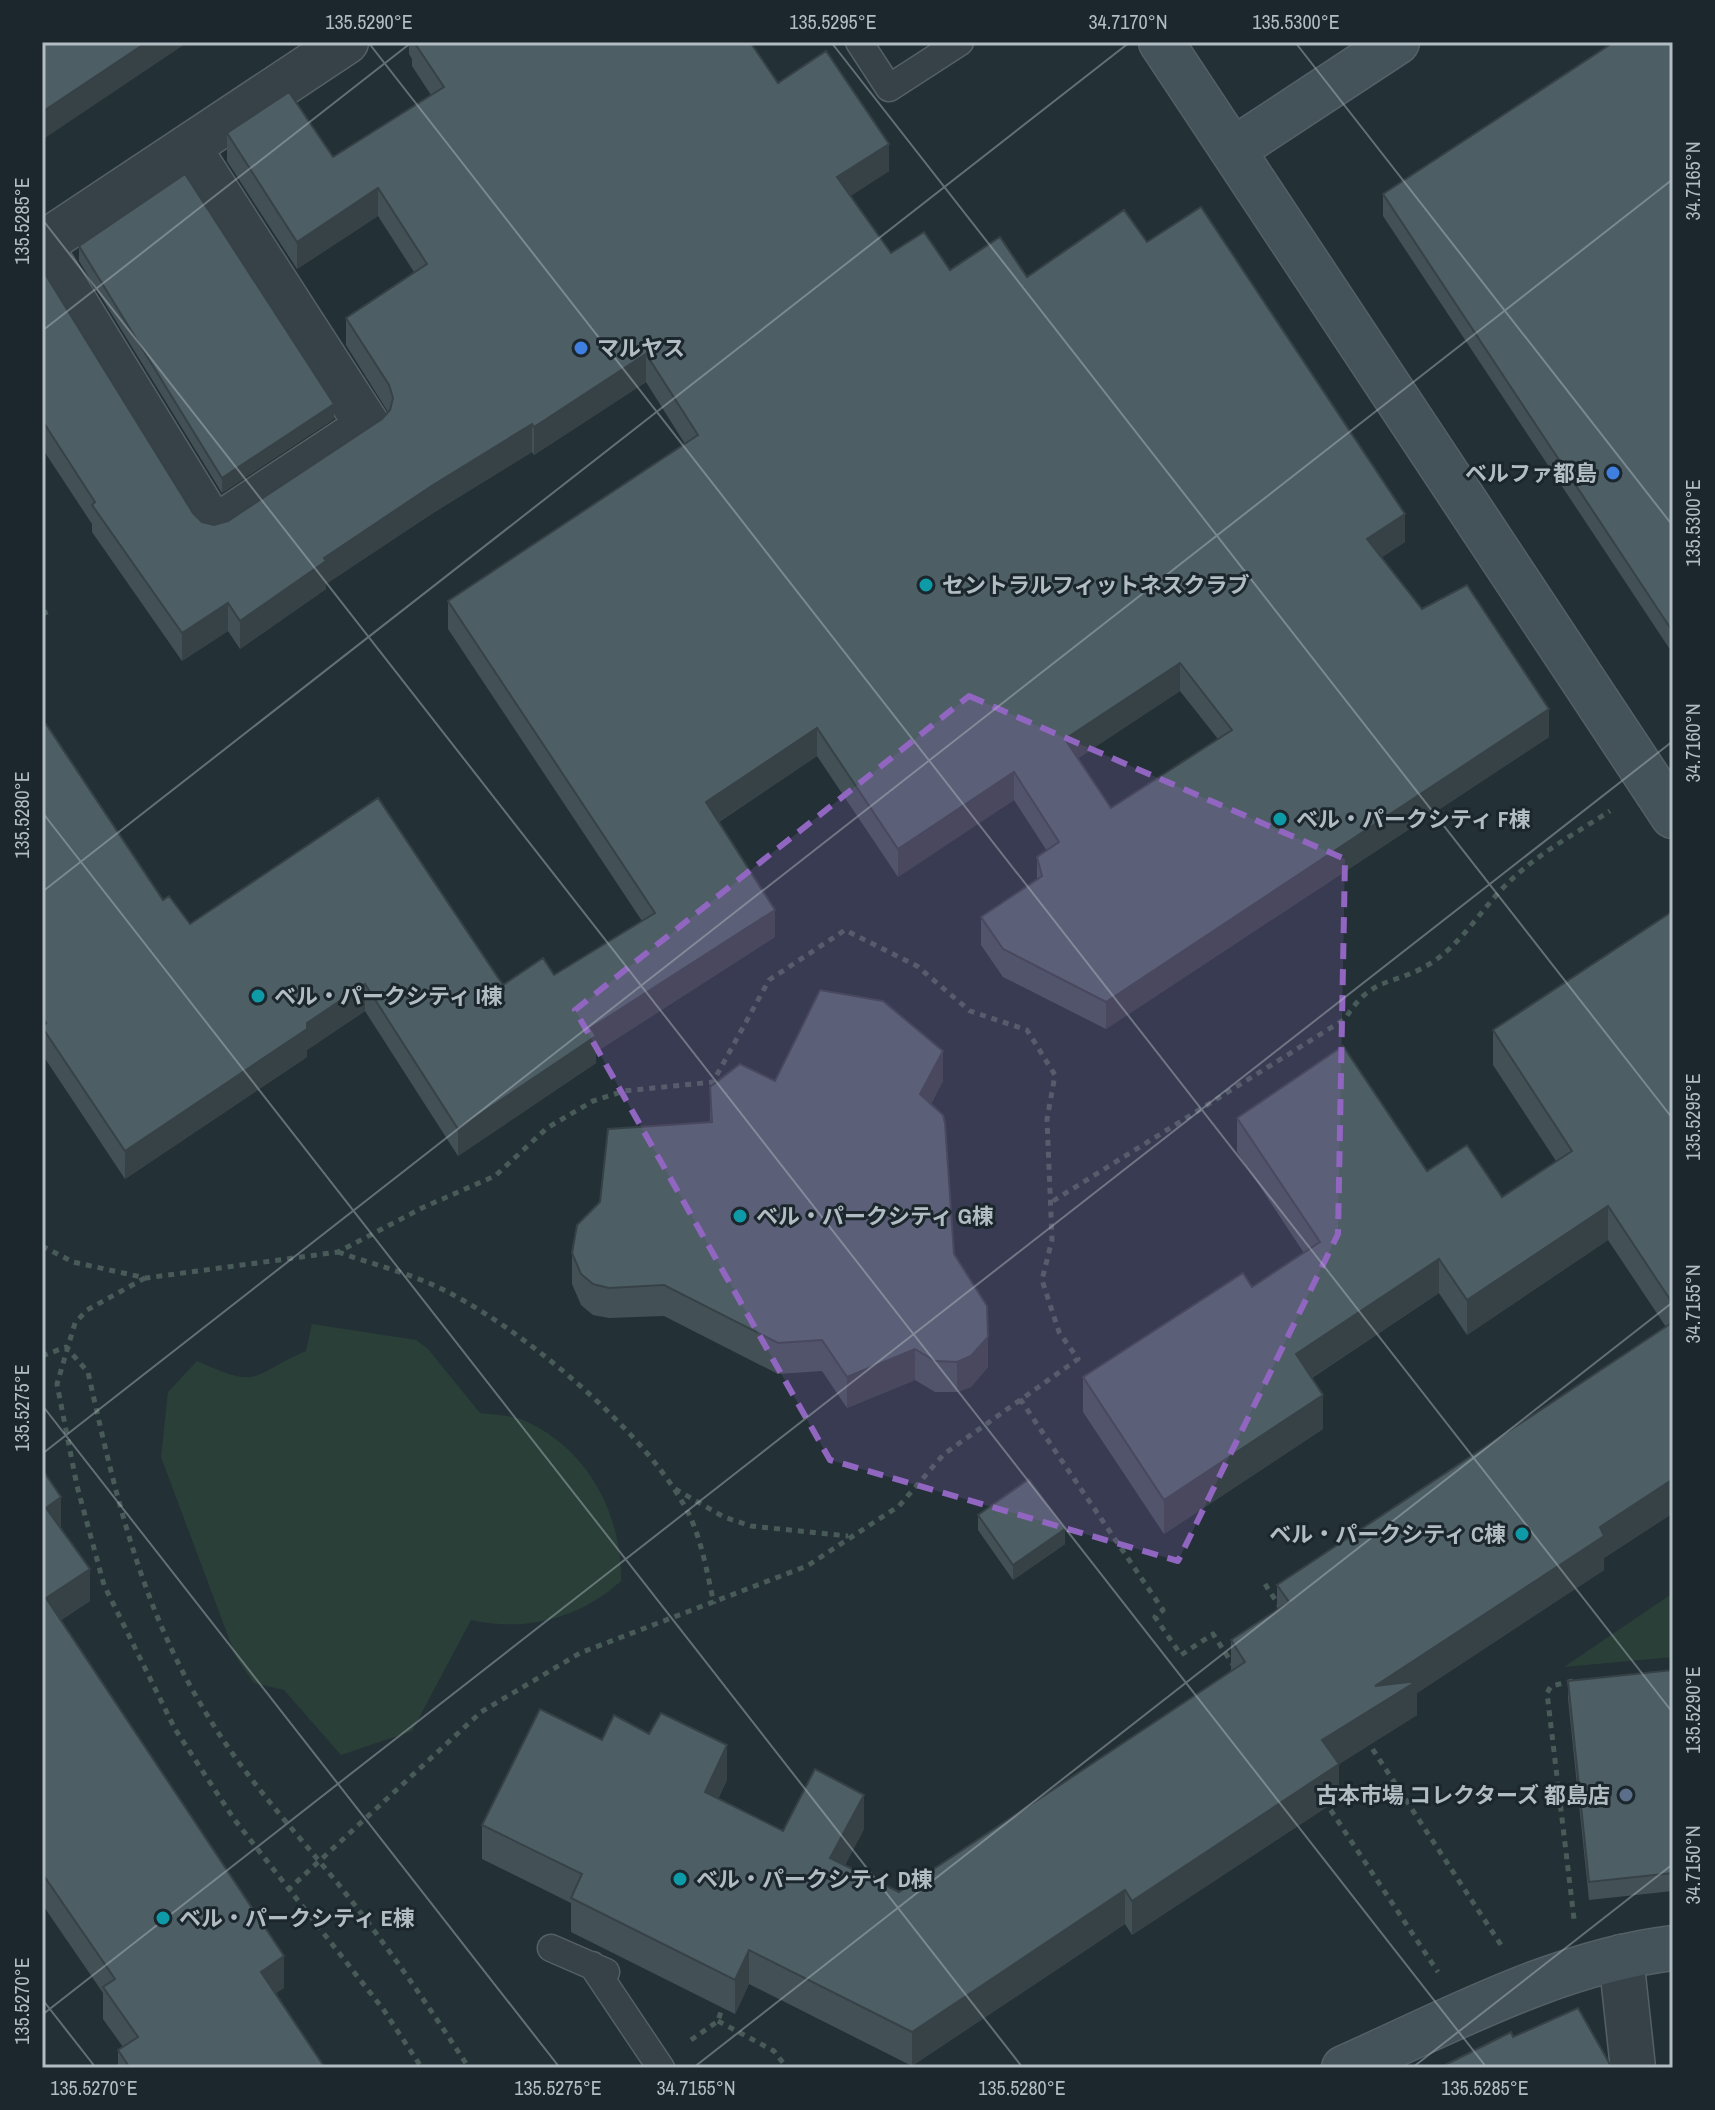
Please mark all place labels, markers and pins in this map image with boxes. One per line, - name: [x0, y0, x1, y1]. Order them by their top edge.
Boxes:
- place label: マルヤス: [597, 333, 685, 363]
- marker: マルヤス: [572, 339, 590, 357]
- place label: ベルファ都島: [1465, 458, 1597, 488]
- marker: ベルファ都島: [1604, 464, 1622, 482]
- place label: セントラルフィットネスクラブ: [942, 570, 1250, 600]
- marker: セントラルフィットネスクラブ: [917, 576, 935, 594]
- place label: ベル・パークシティ F棟: [1296, 804, 1531, 834]
- marker: ベル・パークシティ F棟: [1271, 810, 1289, 828]
- place label: ベル・パークシティ I棟: [274, 981, 503, 1011]
- marker: ベル・パークシティ I棟: [249, 987, 267, 1005]
- place label: ベル・パークシティ G棟: [756, 1201, 994, 1231]
- marker: ベル・パークシティ G棟: [731, 1207, 749, 1225]
- place label: ベル・パークシティ C棟: [1269, 1519, 1506, 1549]
- marker: ベル・パークシティ C棟: [1513, 1525, 1531, 1543]
- place label: 古本市場 コレクターズ 都島店: [1316, 1780, 1610, 1810]
- marker: 古本市場 コレクターズ 都島店: [1617, 1786, 1635, 1804]
- place label: ベル・パークシティ D棟: [696, 1864, 933, 1894]
- marker: ベル・パークシティ D棟: [671, 1870, 689, 1888]
- place label: ベル・パークシティ E棟: [179, 1903, 415, 1933]
- marker: ベル・パークシティ E棟: [154, 1909, 172, 1927]

